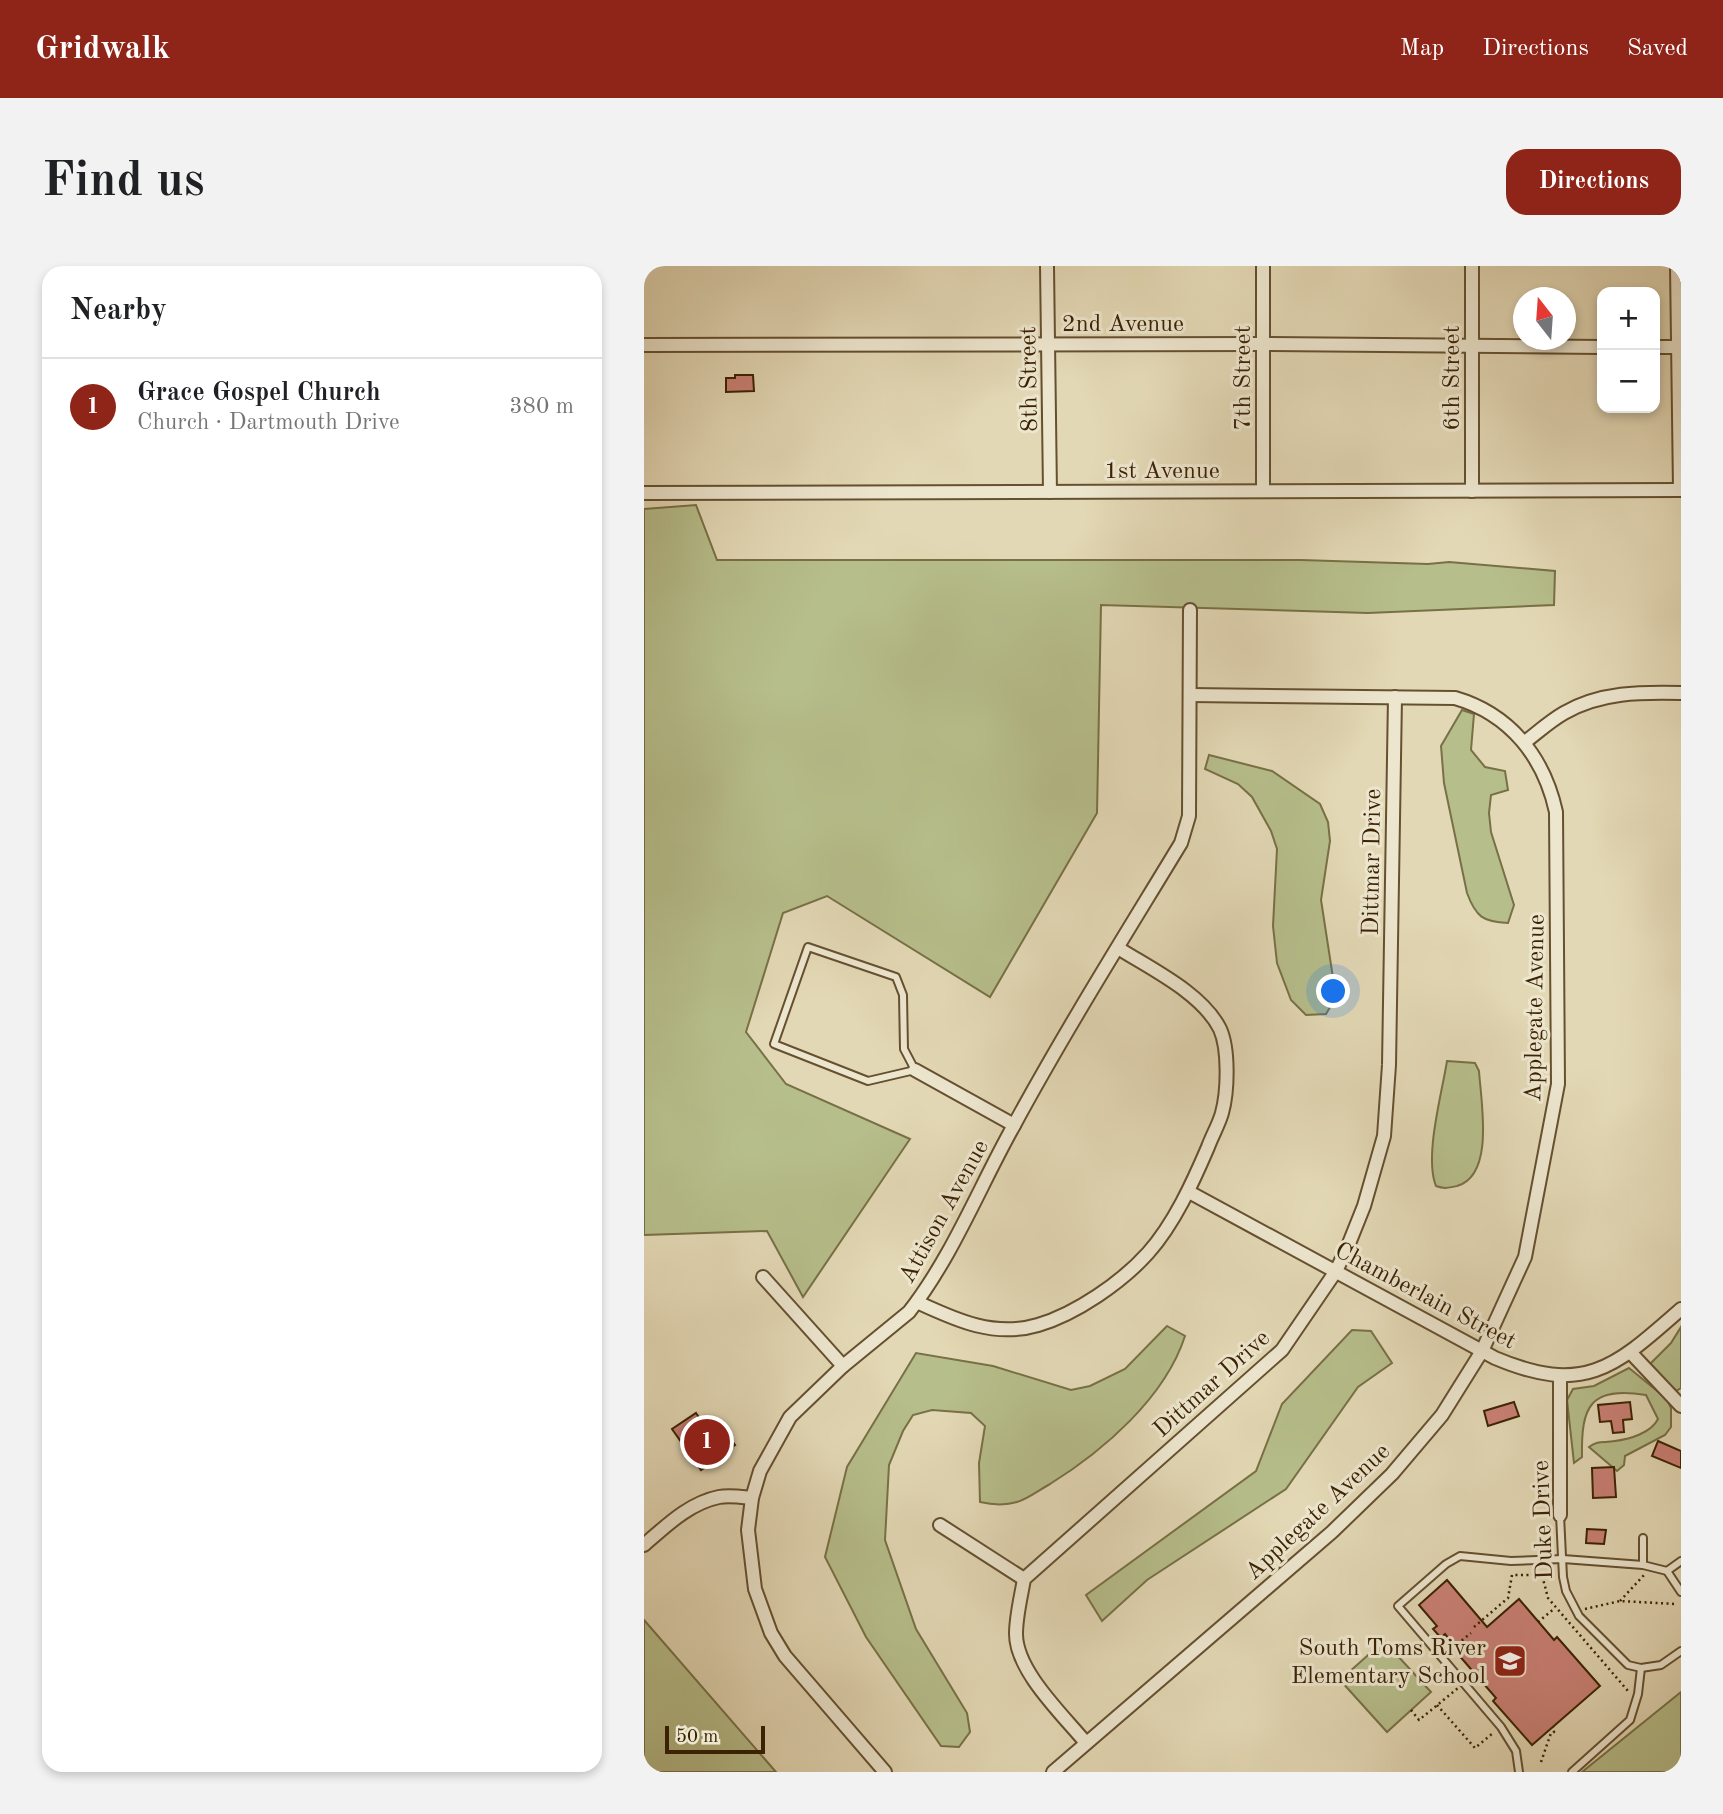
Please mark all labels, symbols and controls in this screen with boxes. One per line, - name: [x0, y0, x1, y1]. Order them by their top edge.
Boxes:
- text: Gridwalk: [35, 33, 170, 66]
- text: Map: [1400, 37, 1444, 61]
- text: Directions: [1482, 37, 1589, 61]
- text: Saved: [1627, 37, 1688, 61]
- button: Directions: [1506, 149, 1681, 215]
- text: Find us: [42, 158, 205, 207]
- north arrow: [1513, 287, 1576, 350]
- map controls: [1597, 287, 1660, 413]
- button: +: [1597, 287, 1660, 350]
- text: Nearby: [70, 296, 167, 326]
- street label: 2nd Avenue: [1062, 313, 1184, 337]
- street label: 7th Street: [1232, 325, 1256, 431]
- street label: 6th Street: [1441, 325, 1465, 431]
- street label: 8th Street: [1017, 326, 1043, 432]
- button: −: [1597, 350, 1660, 413]
- text: Grace Gospel Church: [137, 380, 381, 406]
- text: 1: [86, 395, 100, 418]
- text: 380 m: [509, 395, 574, 418]
- text: Church · Dartmouth Drive: [137, 411, 399, 434]
- street label: 1st Avenue: [1104, 460, 1220, 484]
- street label: Dittmar Drive: [1360, 788, 1386, 936]
- street label: Applegate Avenue: [1522, 914, 1550, 1102]
- your location: [1316, 974, 1350, 1008]
- street label: Attison Avenue: [896, 1136, 994, 1288]
- street label: Chamberlain Street: [1331, 1239, 1520, 1355]
- street label: Dittmar Drive: [1150, 1326, 1275, 1443]
- pin: 1: [684, 1416, 730, 1468]
- street label: Applegate Avenue: [1241, 1440, 1395, 1585]
- street label: Duke Drive: [1530, 1460, 1558, 1580]
- place label: South Toms River Elementary School: [1291, 1637, 1486, 1689]
- school or university icon: South Toms River Elementary School: [1491, 1642, 1529, 1680]
- scale bar: [665, 1723, 765, 1755]
- text: 50 m: [676, 1728, 718, 1747]

